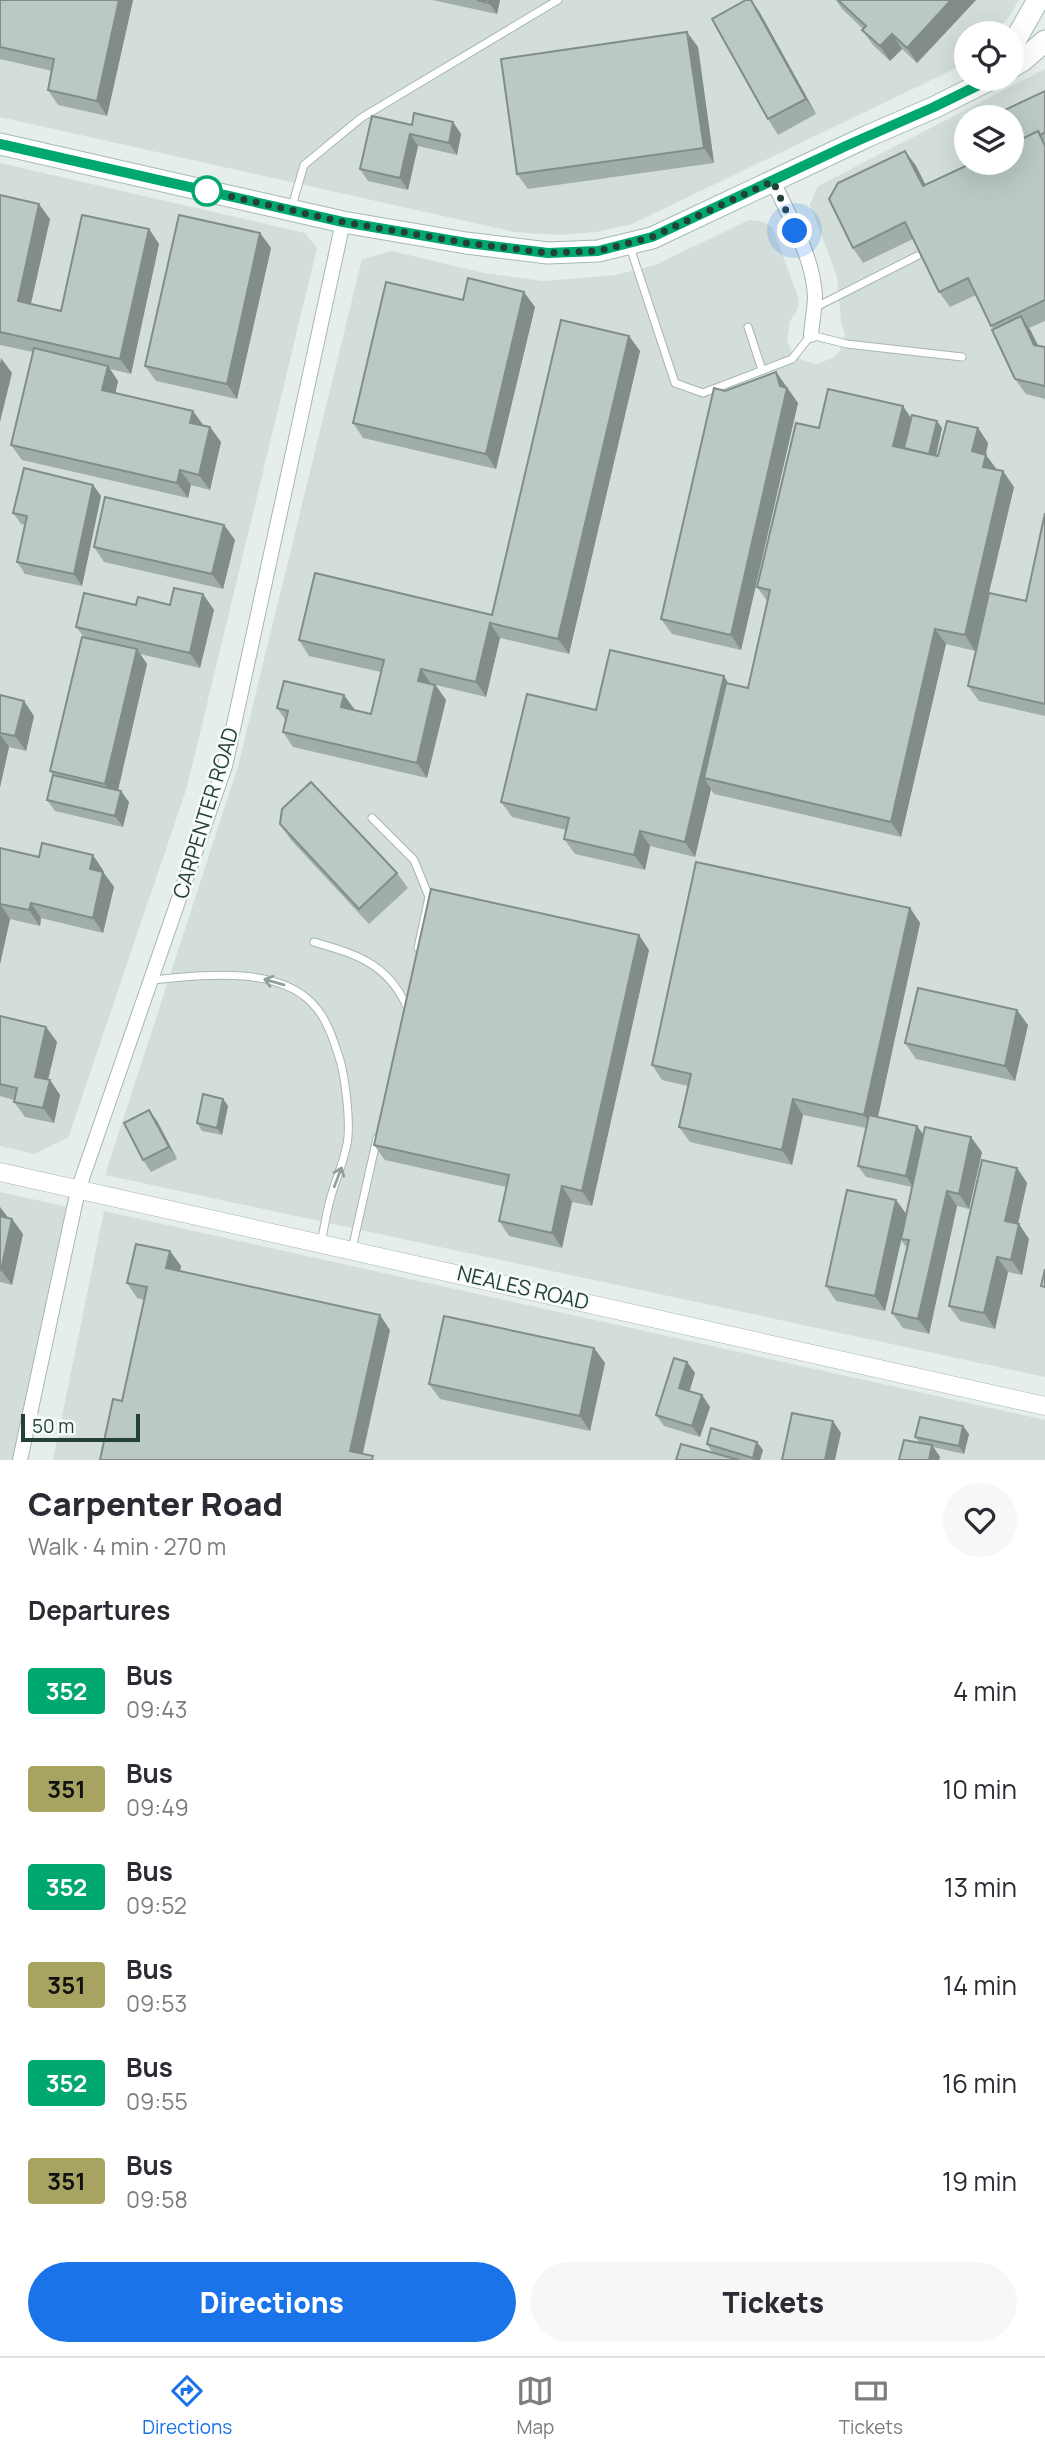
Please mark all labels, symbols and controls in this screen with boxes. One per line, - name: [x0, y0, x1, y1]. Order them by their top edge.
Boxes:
- map controls: [954, 21, 1024, 175]
- button: locate: [954, 21, 1024, 91]
- button: layers: [954, 105, 1024, 175]
- unlabelled marker: [192, 176, 222, 206]
- your location: [777, 213, 812, 248]
- street label: CARPENTER ROAD: [166, 724, 244, 902]
- one-way arrow: [263, 975, 285, 988]
- one-way arrow: [333, 1167, 345, 1188]
- street label: NEALES ROAD: [455, 1258, 592, 1316]
- scale bar: [21, 1411, 140, 1443]
- text: 50 m: [32, 1413, 74, 1439]
- text: Carpenter Road: [28, 1481, 283, 1526]
- button: heart: [943, 1483, 1017, 1557]
- text: Walk · 4 min · 270 m: [28, 1530, 226, 1562]
- text: Departures: [28, 1592, 170, 1628]
- text: Bus: [126, 1657, 173, 1693]
- text: 4 min: [953, 1673, 1017, 1709]
- text: 352: [46, 1674, 87, 1707]
- text: 09:43: [126, 1693, 187, 1725]
- text: Bus: [126, 1755, 173, 1791]
- text: 10 min: [942, 1771, 1017, 1807]
- text: 351: [47, 1772, 86, 1805]
- text: 09:49: [126, 1791, 189, 1823]
- text: Bus: [126, 1853, 173, 1889]
- text: 13 min: [944, 1869, 1017, 1905]
- text: 352: [46, 1870, 87, 1903]
- text: 09:52: [126, 1889, 187, 1921]
- text: Bus: [126, 1951, 173, 1987]
- text: 14 min: [943, 1967, 1017, 2003]
- text: 351: [47, 1968, 86, 2001]
- text: 09:53: [126, 1987, 187, 2019]
- text: Bus: [126, 2049, 173, 2085]
- text: 16 min: [942, 2065, 1017, 2101]
- text: 352: [46, 2066, 87, 2099]
- text: 09:55: [126, 2085, 188, 2117]
- text: Bus: [126, 2147, 173, 2183]
- text: 19 min: [942, 2163, 1017, 2199]
- text: 351: [47, 2164, 86, 2197]
- text: 09:58: [126, 2183, 188, 2215]
- button: Directions: [28, 2262, 516, 2342]
- button: Tickets: [530, 2262, 1017, 2342]
- tab: Directions: [142, 2372, 232, 2440]
- tab: Map: [516, 2372, 554, 2440]
- tab: Tickets: [839, 2372, 903, 2440]

